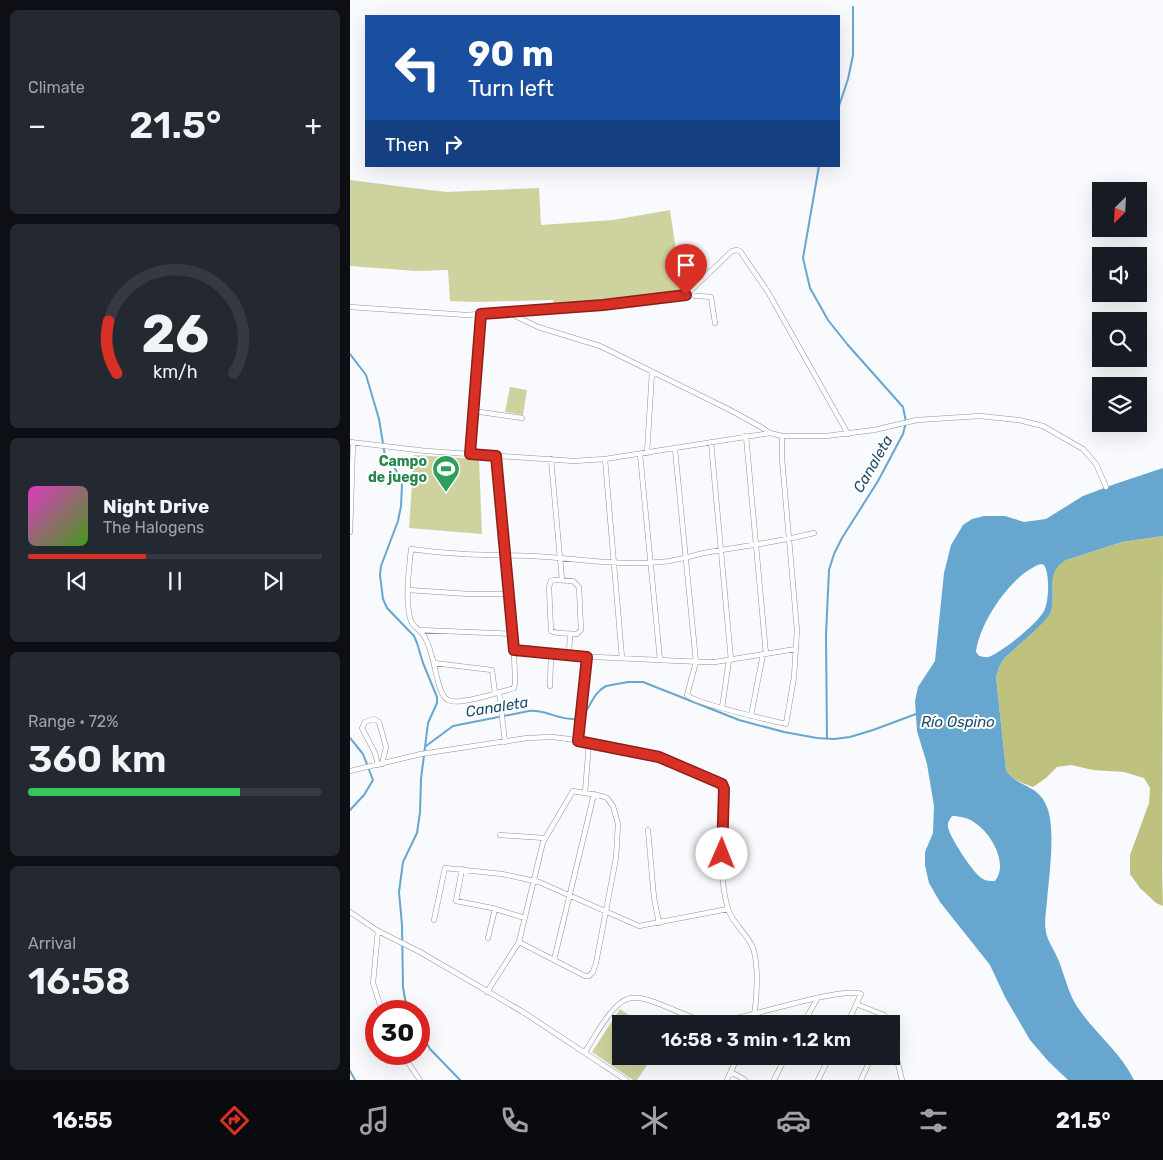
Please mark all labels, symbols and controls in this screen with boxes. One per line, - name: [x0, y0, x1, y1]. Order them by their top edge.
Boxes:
- text: 90 m: [468, 33, 554, 75]
- icon: left: [385, 35, 450, 100]
- text: Turn left: [468, 75, 554, 102]
- text: Climate: [28, 78, 85, 97]
- text: 21.5°: [129, 102, 221, 148]
- text: −: [28, 109, 46, 142]
- text: +: [305, 109, 322, 142]
- icon: right: [439, 130, 467, 158]
- text: Then: [385, 133, 429, 156]
- north arrow: [1092, 182, 1148, 238]
- map controls: [1092, 182, 1147, 432]
- pin: [665, 244, 707, 295]
- button: sound: [1092, 247, 1147, 302]
- icon: arrive: [672, 251, 700, 279]
- text: 26: [141, 303, 209, 365]
- button: search: [1092, 312, 1147, 367]
- text: km/h: [153, 361, 197, 382]
- button: layers: [1092, 377, 1147, 432]
- water label: Canaleta: [849, 432, 897, 496]
- place label: Campo de juego: [368, 453, 427, 486]
- sports icon: Campo de juego: [431, 454, 461, 493]
- text: Night Drive: [103, 495, 209, 518]
- text: The Halogens: [103, 518, 204, 537]
- icon: previous: [63, 567, 91, 595]
- icon: pause: [161, 567, 189, 595]
- icon: next: [259, 567, 287, 595]
- water label: Canaleta: [464, 693, 530, 721]
- text: Range · 72%: [28, 712, 118, 731]
- water label: Río Ospino: [921, 713, 995, 731]
- text: 360 km: [28, 736, 167, 782]
- position arrow: [695, 827, 747, 879]
- text: Arrival: [28, 934, 76, 953]
- text: 16:58: [28, 958, 131, 1004]
- speed limit sign: 30: [365, 1000, 430, 1065]
- text: 16:58 · 3 min · 1.2 km: [661, 1028, 851, 1051]
- icon: directions: [217, 1103, 252, 1138]
- icon: music: [357, 1103, 392, 1138]
- icon: phone: [497, 1103, 532, 1138]
- icon: climate: [637, 1103, 672, 1138]
- icon: car: [776, 1103, 811, 1138]
- icon: filters: [916, 1103, 951, 1138]
- text: 16:55: [52, 1107, 112, 1134]
- text: 21.5°: [1056, 1107, 1111, 1134]

